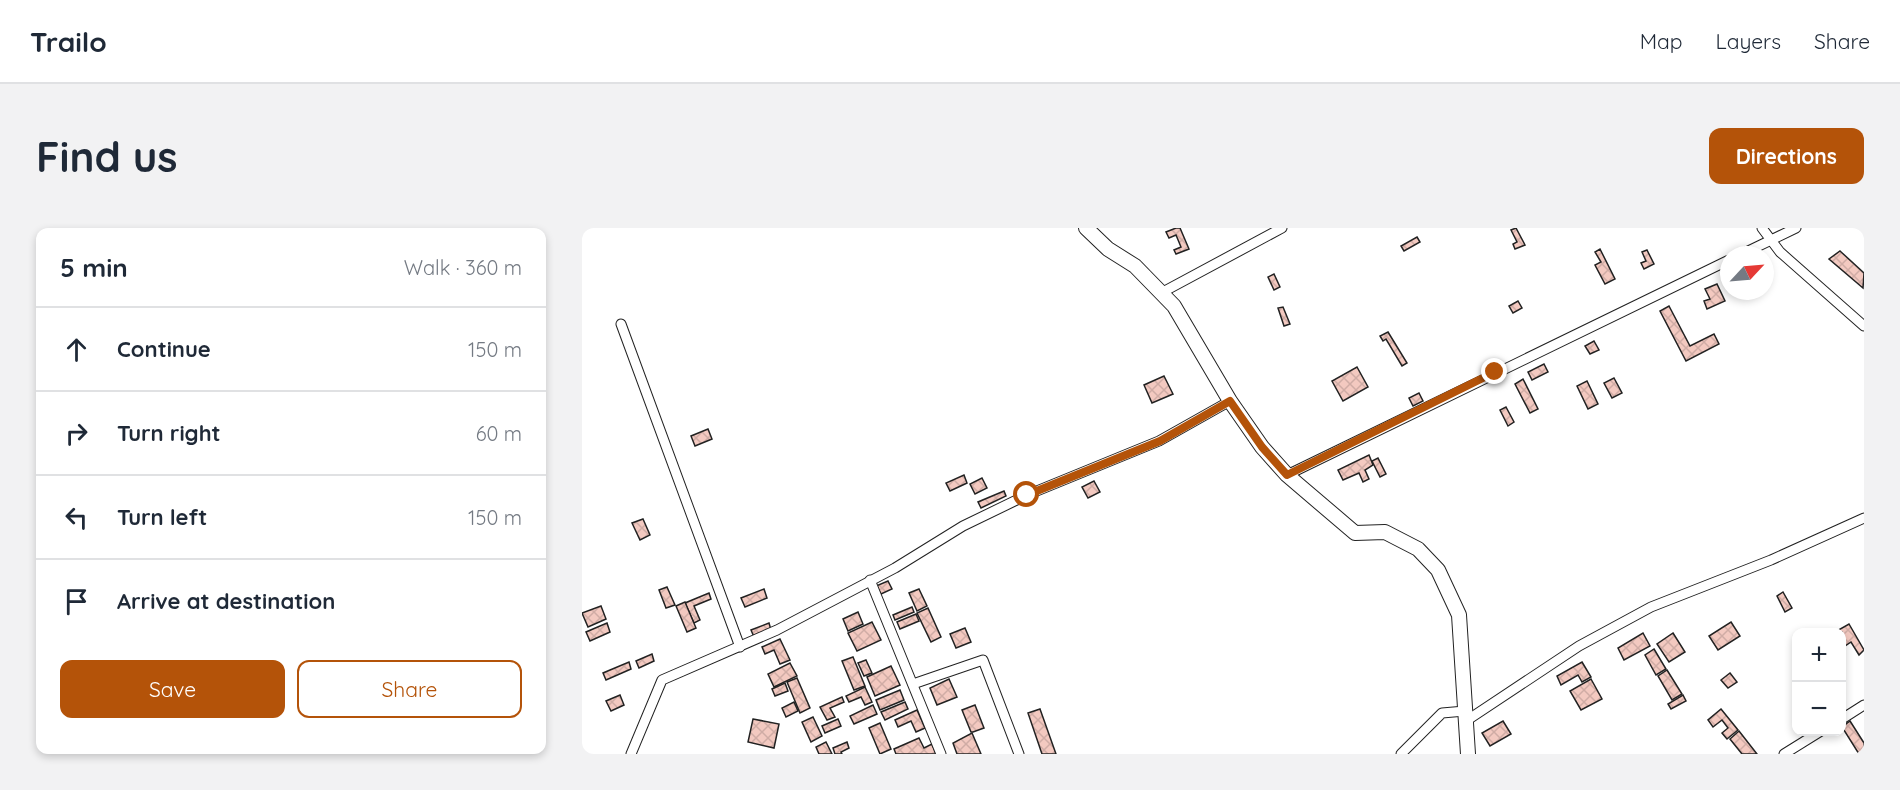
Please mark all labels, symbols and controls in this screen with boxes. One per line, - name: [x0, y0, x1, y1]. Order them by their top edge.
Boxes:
- text: Trailo: [30, 24, 107, 59]
- text: Map: [1640, 28, 1683, 54]
- text: Layers: [1716, 28, 1781, 54]
- text: Share: [1814, 28, 1870, 54]
- button: Directions: [1709, 128, 1864, 184]
- text: Find us: [36, 130, 178, 183]
- north arrow: [1720, 246, 1774, 300]
- text: 5 min: [60, 251, 128, 284]
- text: Walk · 360 m: [404, 255, 522, 280]
- icon: ahead: [60, 333, 93, 366]
- text: Continue: [117, 335, 211, 363]
- text: 150 m: [468, 337, 522, 362]
- route end: [1481, 358, 1507, 384]
- icon: right: [60, 417, 93, 450]
- text: Turn right: [117, 419, 221, 447]
- text: 60 m: [476, 421, 522, 446]
- route start: [1013, 481, 1039, 507]
- icon: left: [60, 501, 93, 534]
- text: Turn left: [117, 503, 207, 531]
- text: 150 m: [468, 505, 522, 530]
- icon: arrive: [60, 585, 93, 618]
- text: Arrive at destination: [117, 587, 335, 615]
- map controls: [1792, 628, 1846, 736]
- button: +: [1792, 628, 1846, 682]
- button: Save: [60, 660, 285, 718]
- button: Share: [297, 660, 522, 718]
- button: −: [1792, 682, 1846, 736]

